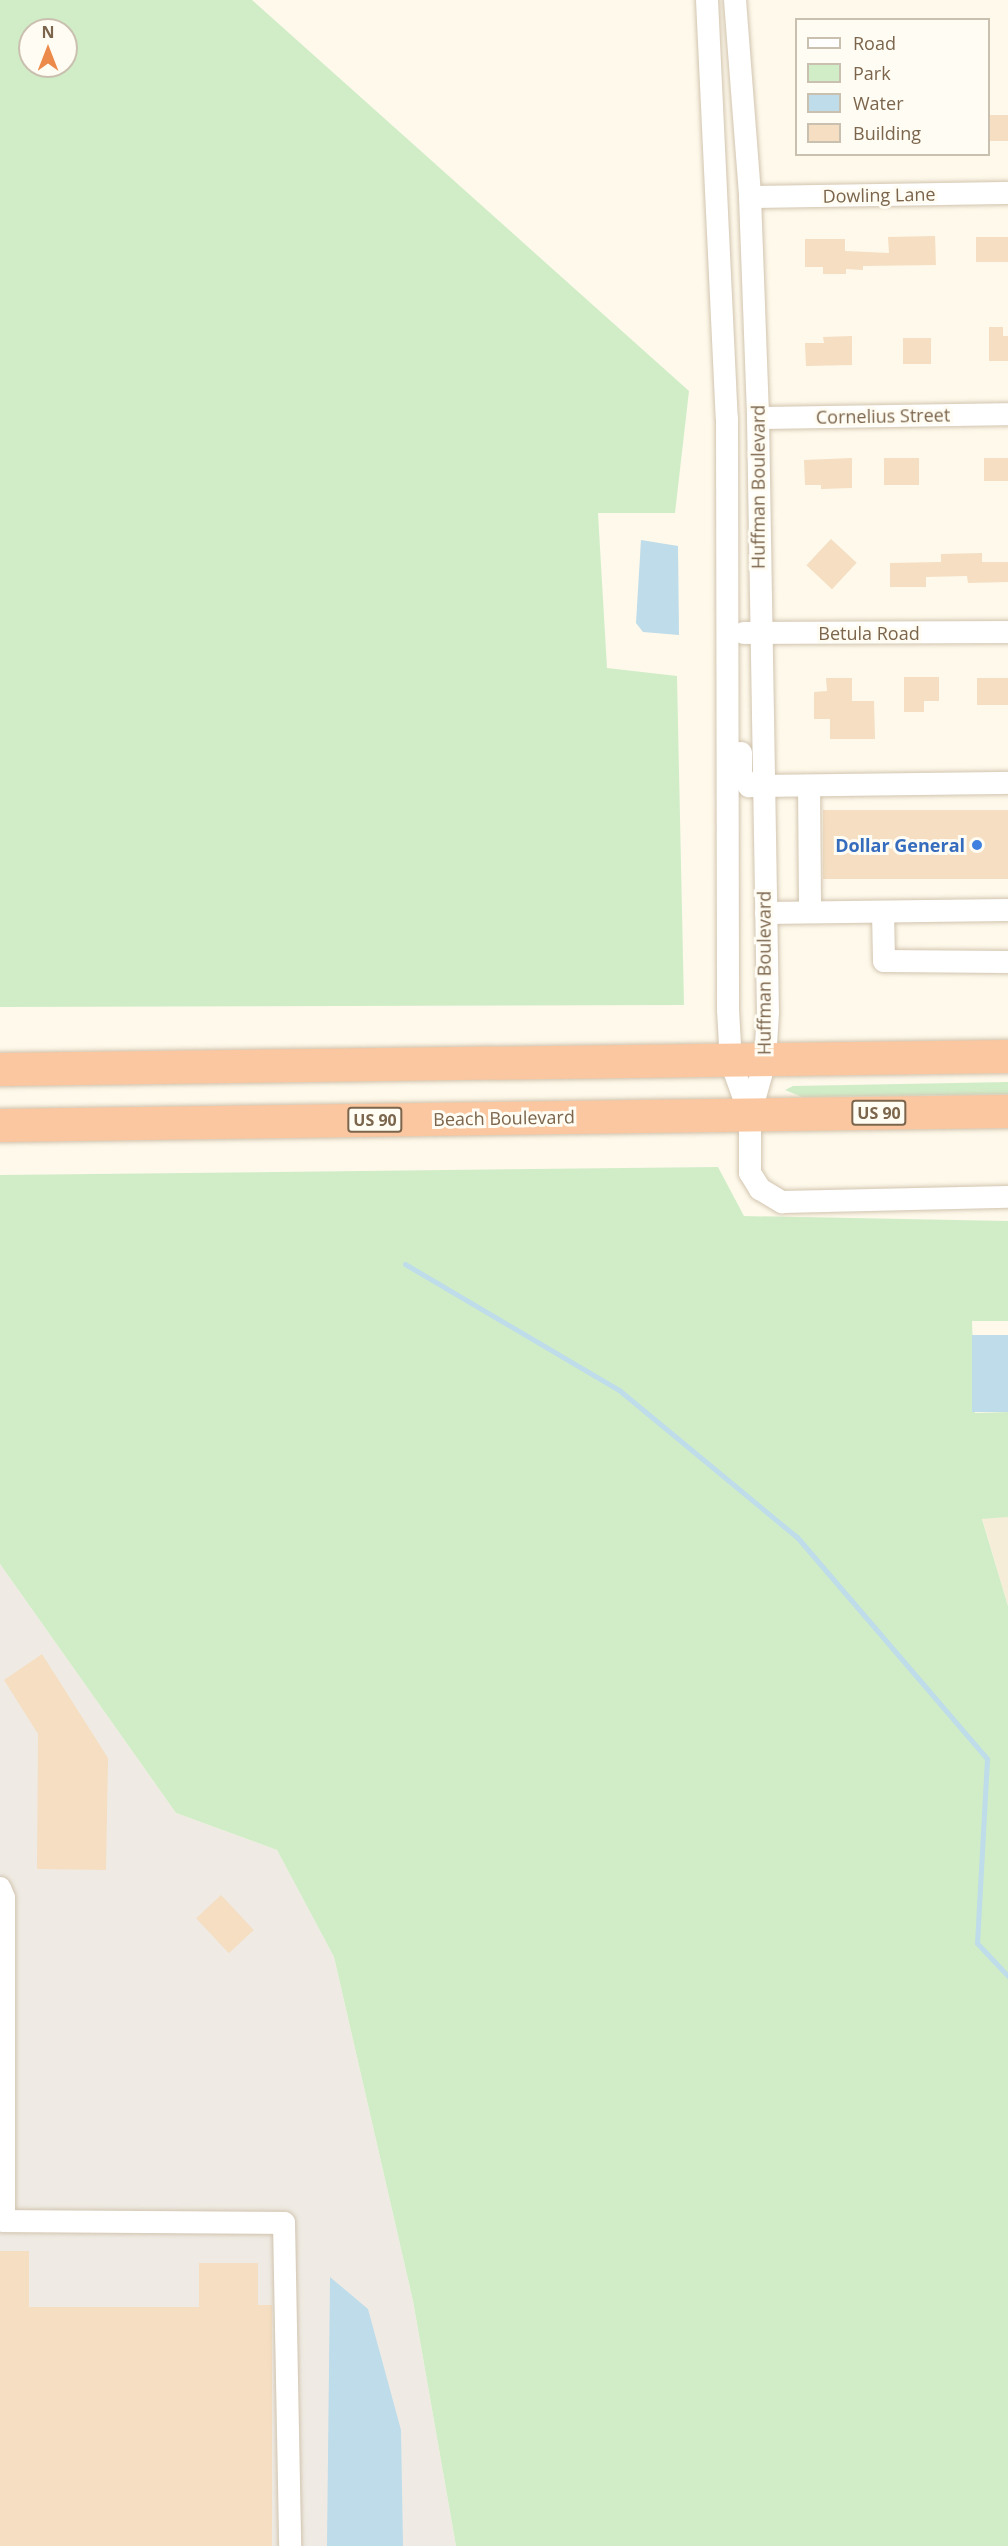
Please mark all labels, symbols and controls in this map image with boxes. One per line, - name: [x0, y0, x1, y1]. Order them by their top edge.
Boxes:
- north arrow: [18, 18, 78, 78]
- legend: [795, 18, 990, 156]
- text: N: [41, 21, 55, 43]
- text: Road: [853, 31, 896, 55]
- text: Park: [853, 61, 891, 85]
- text: Water: [853, 91, 904, 115]
- text: Building: [853, 121, 921, 145]
- street label: Dowling Lane: [822, 183, 936, 207]
- street label: Cornelius Street: [816, 404, 950, 428]
- street label: Huffman Boulevard: [747, 405, 769, 569]
- street label: Betula Road: [818, 622, 920, 644]
- place label: Dollar General: [835, 834, 965, 856]
- marker: Dollar General: [970, 838, 984, 852]
- street label: Huffman Boulevard: [753, 891, 775, 1055]
- road number: US 90: [850, 1100, 908, 1126]
- street label: Beach Boulevard: [433, 1106, 575, 1130]
- road number: US 90: [346, 1107, 404, 1133]

